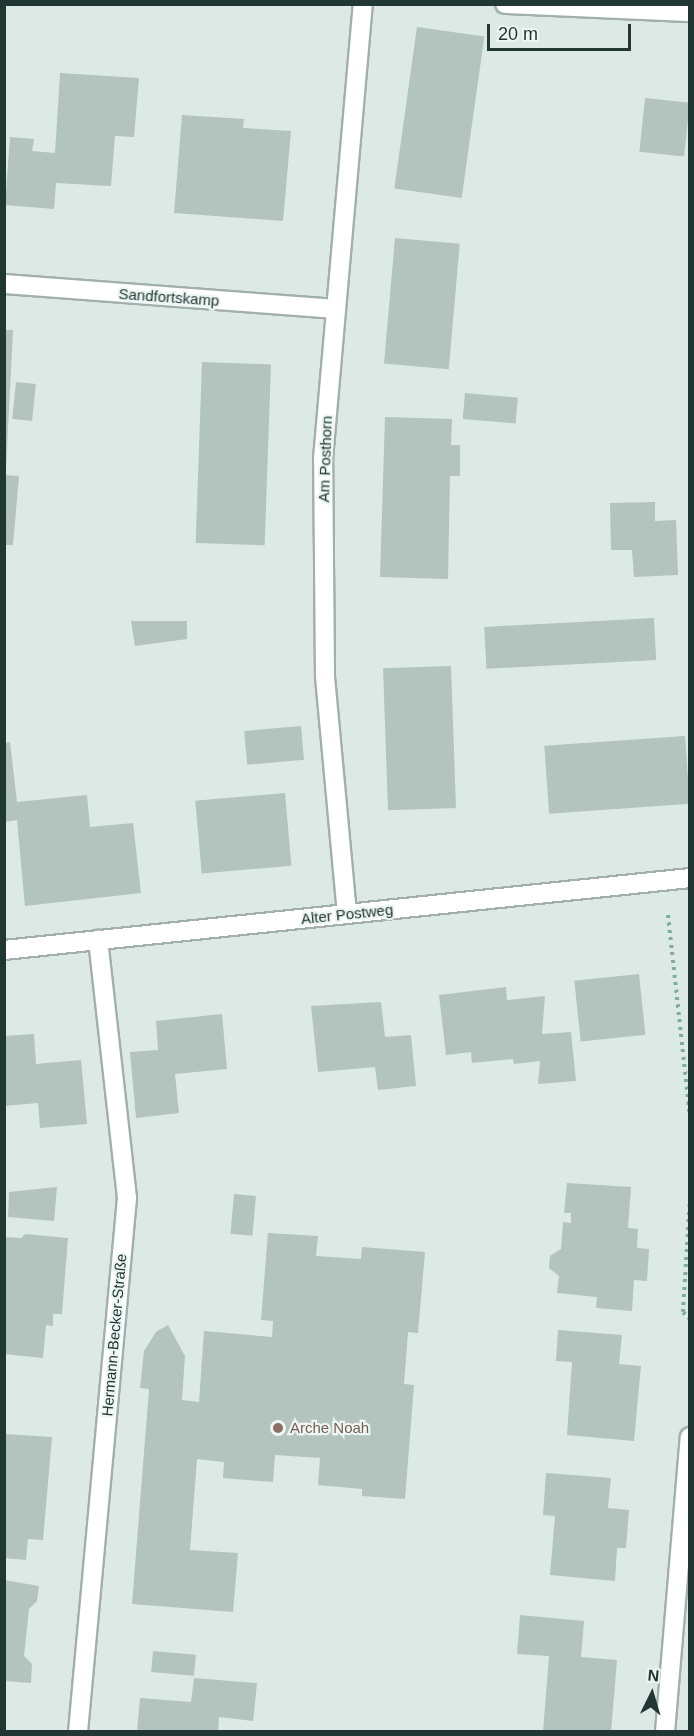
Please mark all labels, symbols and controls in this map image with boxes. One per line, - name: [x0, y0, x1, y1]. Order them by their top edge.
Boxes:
- scale bar: [490, 12, 634, 50]
- text: 20 m: [498, 24, 538, 44]
- street label: Sandfortskamp: [118, 285, 220, 309]
- street label: Am Posthorn: [314, 415, 336, 503]
- street label: Alter Postweg: [300, 900, 394, 928]
- street label: Hermann-Becker-Straße: [98, 1253, 130, 1417]
- place label: Arche Noah: [290, 1419, 369, 1437]
- marker: Arche Noah: [271, 1421, 285, 1435]
- north arrow: [622, 1664, 682, 1724]
- text: N: [647, 1667, 660, 1685]

